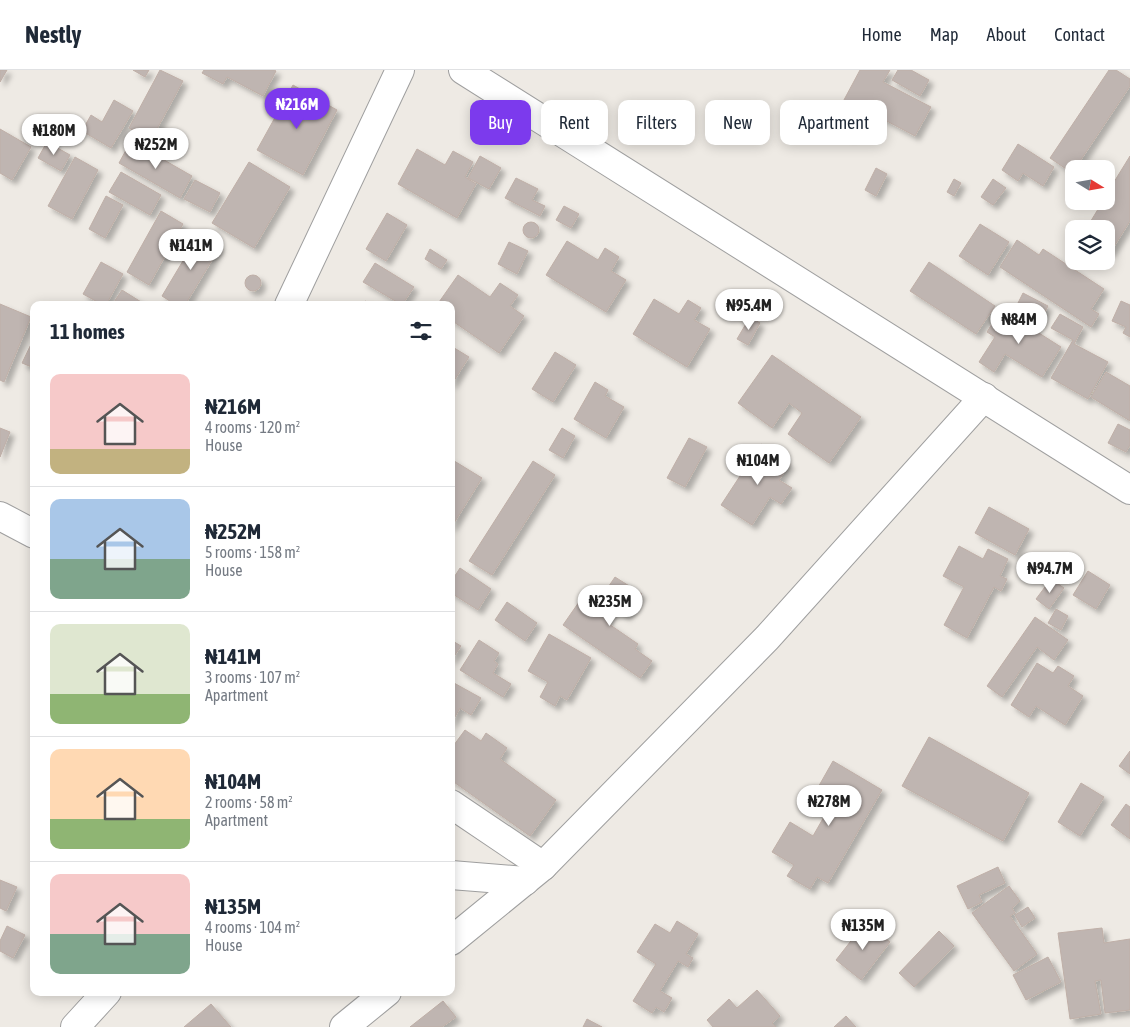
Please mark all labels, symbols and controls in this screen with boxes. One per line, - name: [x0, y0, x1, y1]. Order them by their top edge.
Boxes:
- text: Nestly: [25, 21, 81, 48]
- text: Home: [862, 24, 902, 45]
- text: Map: [930, 24, 959, 45]
- text: About: [987, 24, 1026, 45]
- text: Contact: [1054, 24, 1105, 45]
- pin: ₦216M: [262, 88, 332, 130]
- text: ₦216M: [276, 95, 318, 113]
- chip: Buy: [470, 100, 531, 145]
- chip: Rent: [541, 100, 608, 145]
- chip: Filters: [618, 100, 695, 145]
- chip: New: [705, 100, 770, 145]
- chip: Apartment: [780, 100, 887, 145]
- pin: ₦180M: [19, 114, 89, 156]
- text: ₦180M: [33, 121, 75, 139]
- pin: ₦252M: [121, 128, 191, 170]
- text: ₦252M: [135, 135, 177, 153]
- north arrow: [1065, 160, 1115, 210]
- map controls: [1065, 160, 1115, 270]
- button: layers: [1065, 220, 1115, 270]
- pin: ₦141M: [156, 228, 226, 271]
- text: ₦141M: [170, 236, 212, 254]
- pin: ₦95.4M: [708, 288, 790, 331]
- text: ₦95.4M: [726, 296, 772, 314]
- pin: ₦84M: [989, 302, 1049, 345]
- text: ₦84M: [1001, 310, 1037, 328]
- icon: filters: [407, 317, 435, 345]
- text: 11 homes: [50, 319, 125, 343]
- icon: home: [90, 394, 150, 454]
- text: ₦216M: [205, 394, 261, 418]
- text: 4 rooms · 120 m²: [205, 418, 300, 436]
- text: House: [205, 436, 242, 454]
- pin: ₦104M: [723, 444, 793, 486]
- text: ₦104M: [737, 451, 779, 469]
- icon: home: [90, 519, 150, 579]
- text: ₦252M: [205, 519, 261, 543]
- text: 5 rooms · 158 m²: [205, 543, 300, 561]
- pin: ₦94.7M: [1009, 552, 1091, 594]
- text: ₦94.7M: [1027, 559, 1073, 577]
- text: House: [205, 561, 242, 579]
- pin: ₦235M: [575, 584, 645, 627]
- text: ₦235M: [589, 592, 631, 610]
- icon: home: [90, 644, 150, 704]
- text: ₦141M: [205, 644, 261, 668]
- text: 3 rooms · 107 m²: [205, 668, 300, 686]
- text: Apartment: [205, 686, 268, 704]
- icon: home: [90, 769, 150, 829]
- text: ₦104M: [205, 769, 261, 793]
- pin: ₦278M: [794, 784, 864, 827]
- text: ₦278M: [808, 792, 850, 810]
- text: 2 rooms · 58 m²: [205, 793, 293, 811]
- text: Apartment: [205, 811, 268, 829]
- icon: home: [90, 894, 150, 954]
- text: ₦135M: [205, 894, 261, 918]
- pin: ₦135M: [828, 908, 898, 951]
- text: ₦135M: [842, 916, 884, 934]
- text: 4 rooms · 104 m²: [205, 918, 300, 936]
- text: House: [205, 936, 242, 954]

